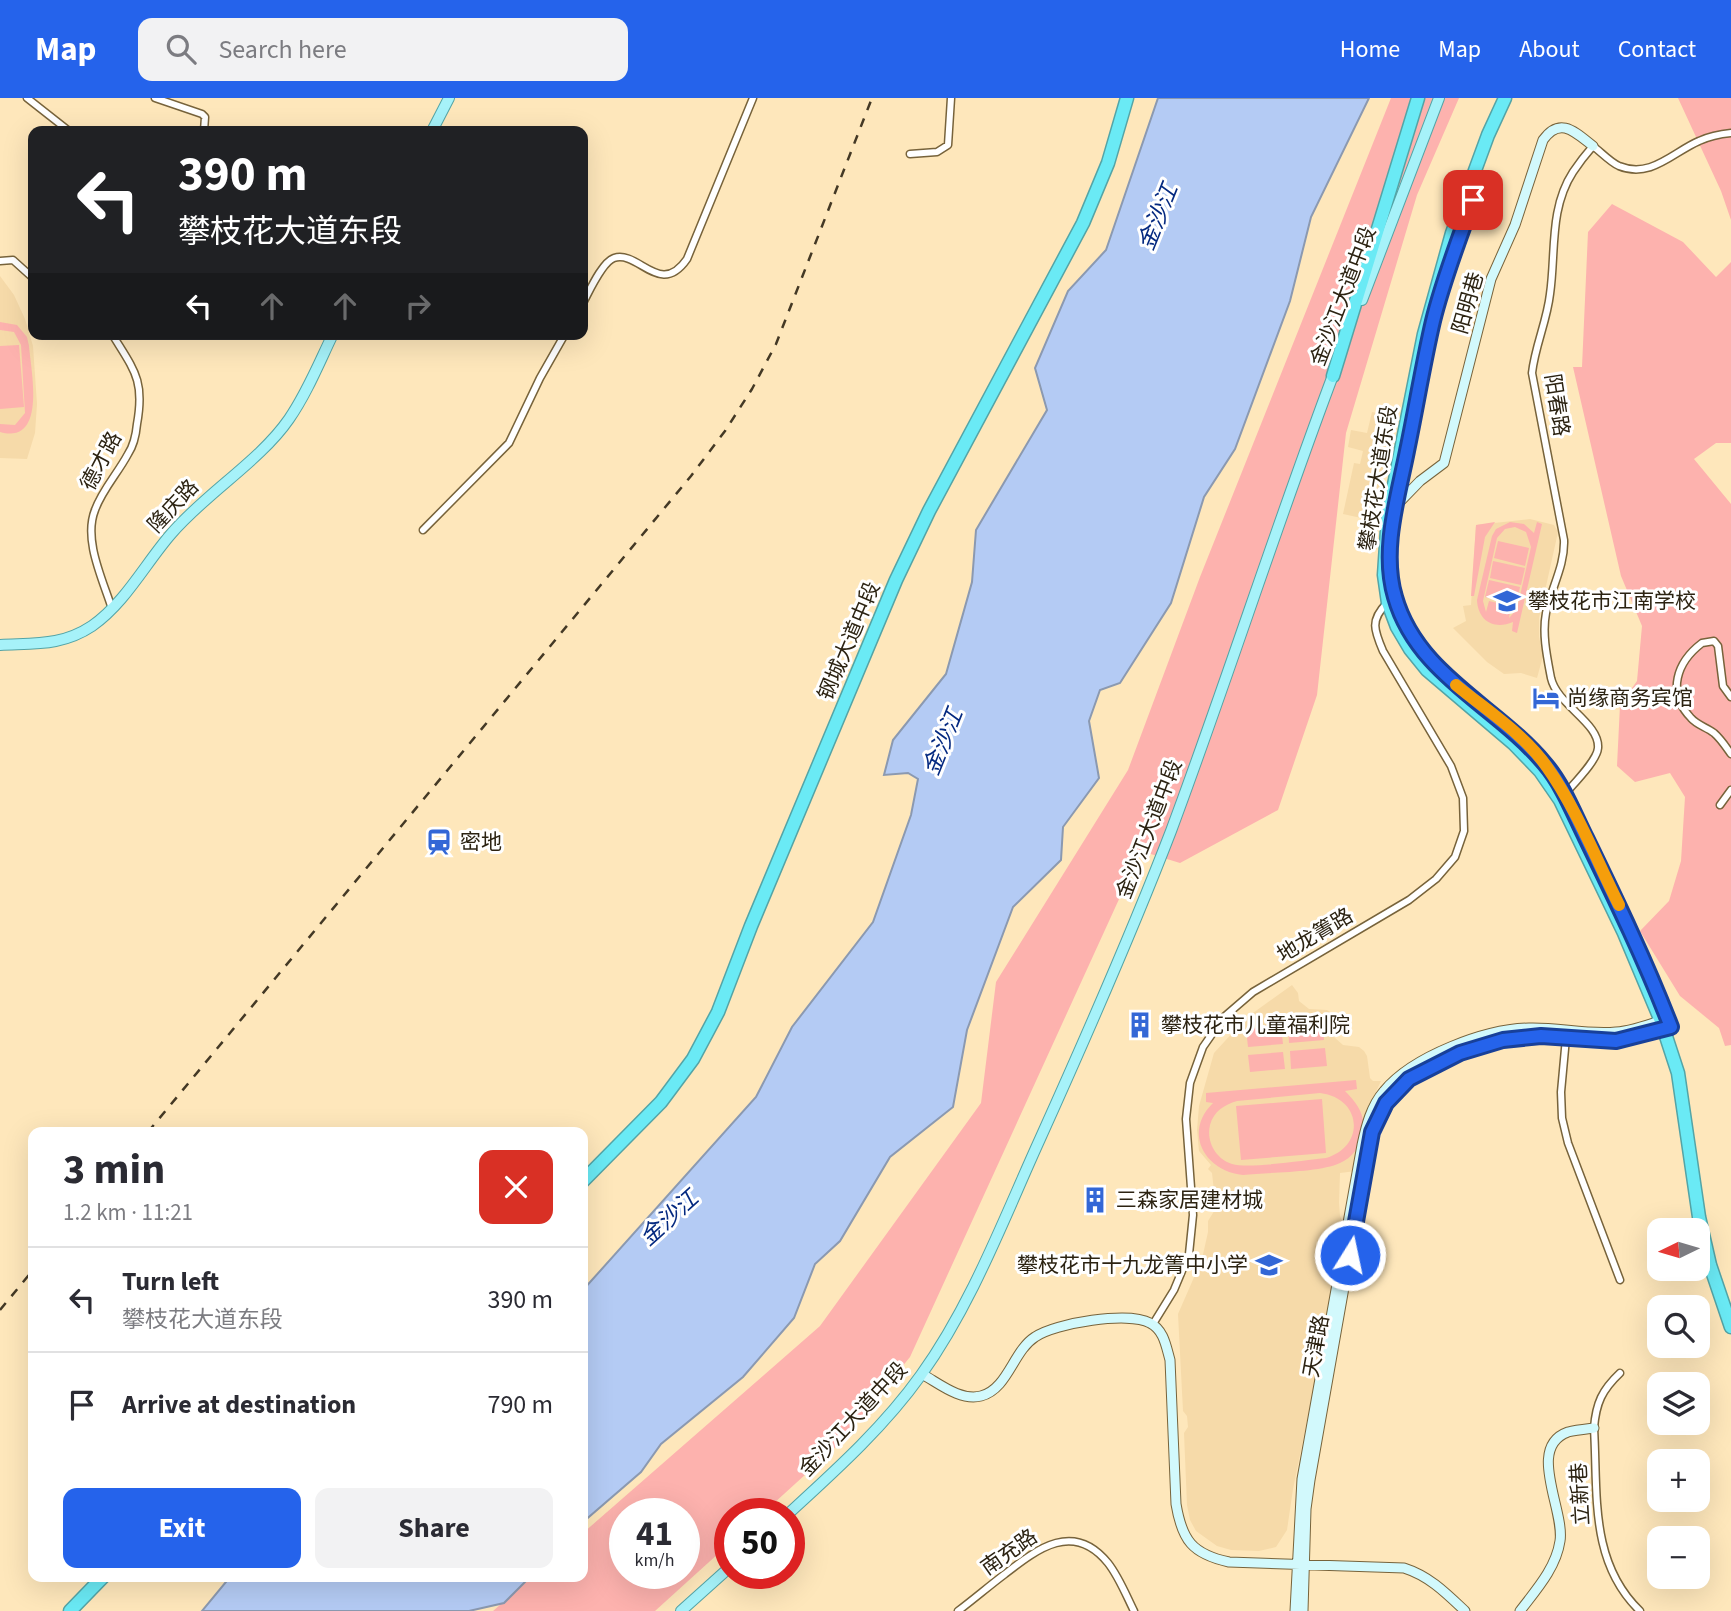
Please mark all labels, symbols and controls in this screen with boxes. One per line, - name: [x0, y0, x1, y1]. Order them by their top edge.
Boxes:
- search box: [138, 18, 628, 81]
- text: Map: [35, 26, 96, 73]
- icon: search: [162, 30, 200, 68]
- text: Search here: [218, 31, 347, 68]
- text: Home: [1340, 32, 1400, 67]
- text: Map: [1438, 32, 1481, 67]
- text: About: [1519, 32, 1580, 67]
- text: Contact: [1618, 32, 1696, 67]
- text: 390 m: [178, 140, 307, 210]
- icon: left: [63, 154, 154, 245]
- pin: [1443, 170, 1503, 230]
- water label: 金沙江: [1130, 176, 1187, 255]
- icon: arrive: [1454, 181, 1492, 219]
- text: 攀枝花大道东段: [178, 209, 402, 255]
- street label: 金沙江大道中段: [1303, 222, 1383, 370]
- street label: 阳明巷: [1445, 269, 1491, 337]
- icon: left: [180, 287, 218, 325]
- icon: ahead: [253, 287, 291, 325]
- icon: ahead: [326, 287, 364, 325]
- icon: right: [399, 287, 437, 325]
- street label: 阳春路: [1537, 372, 1577, 438]
- street label: 攀枝花大道东段: [1352, 403, 1404, 553]
- street label: 德才路: [73, 426, 129, 496]
- street label: 隆庆路: [141, 473, 205, 539]
- street label: 钢城大道中段: [811, 577, 887, 705]
- school or university icon: 攀枝花市江南学校: [1492, 586, 1522, 616]
- place label: 攀枝花市江南学校: [1528, 586, 1696, 616]
- hotel icon: 尚缘商务宾馆: [1531, 683, 1561, 713]
- place label: 尚缘商务宾馆: [1567, 683, 1693, 713]
- water label: 金沙江: [915, 701, 972, 780]
- street label: 金沙江大道中段: [1109, 755, 1189, 903]
- station icon: 密地: [424, 827, 454, 857]
- place label: 密地: [460, 827, 502, 857]
- street label: 地龙箐路: [1271, 901, 1359, 969]
- building icon: 攀枝花市儿童福利院: [1125, 1010, 1155, 1040]
- place label: 攀枝花市儿童福利院: [1161, 1010, 1350, 1040]
- text: 3 min: [63, 1140, 165, 1200]
- button: close: [479, 1150, 553, 1224]
- water label: 金沙江: [632, 1181, 708, 1253]
- building icon: 三森家居建材城: [1080, 1185, 1110, 1215]
- place label: 三森家居建材城: [1116, 1185, 1263, 1215]
- text: 1.2 km · 11:21: [63, 1196, 193, 1229]
- position arrow: [1313, 1218, 1387, 1292]
- north arrow: [1647, 1218, 1710, 1281]
- map controls: [1647, 1218, 1710, 1589]
- place label: 攀枝花市十九龙箐中小学: [1017, 1250, 1248, 1280]
- school or university icon: 攀枝花市十九龙箐中小学: [1254, 1250, 1284, 1280]
- text: Turn left: [122, 1263, 219, 1300]
- icon: left: [63, 1281, 101, 1319]
- text: 390 m: [487, 1281, 553, 1318]
- button: search: [1647, 1295, 1710, 1358]
- text: 攀枝花大道东段: [122, 1303, 283, 1336]
- street label: 天津路: [1296, 1312, 1336, 1380]
- street label: 金沙江大道中段: [792, 1355, 914, 1483]
- button: layers: [1647, 1372, 1710, 1435]
- icon: arrive: [63, 1386, 101, 1424]
- text: Arrive at destination: [122, 1386, 356, 1423]
- text: 790 m: [487, 1386, 553, 1423]
- button: +: [1647, 1449, 1710, 1512]
- street label: 立新巷: [1563, 1462, 1597, 1526]
- button: Exit: [63, 1488, 301, 1568]
- button: Share: [315, 1488, 553, 1568]
- speed limit sign: 50: [714, 1498, 805, 1589]
- text: 41: [636, 1509, 673, 1559]
- street label: 南充路: [975, 1522, 1043, 1582]
- button: −: [1647, 1526, 1710, 1589]
- text: km/h: [635, 1548, 674, 1573]

